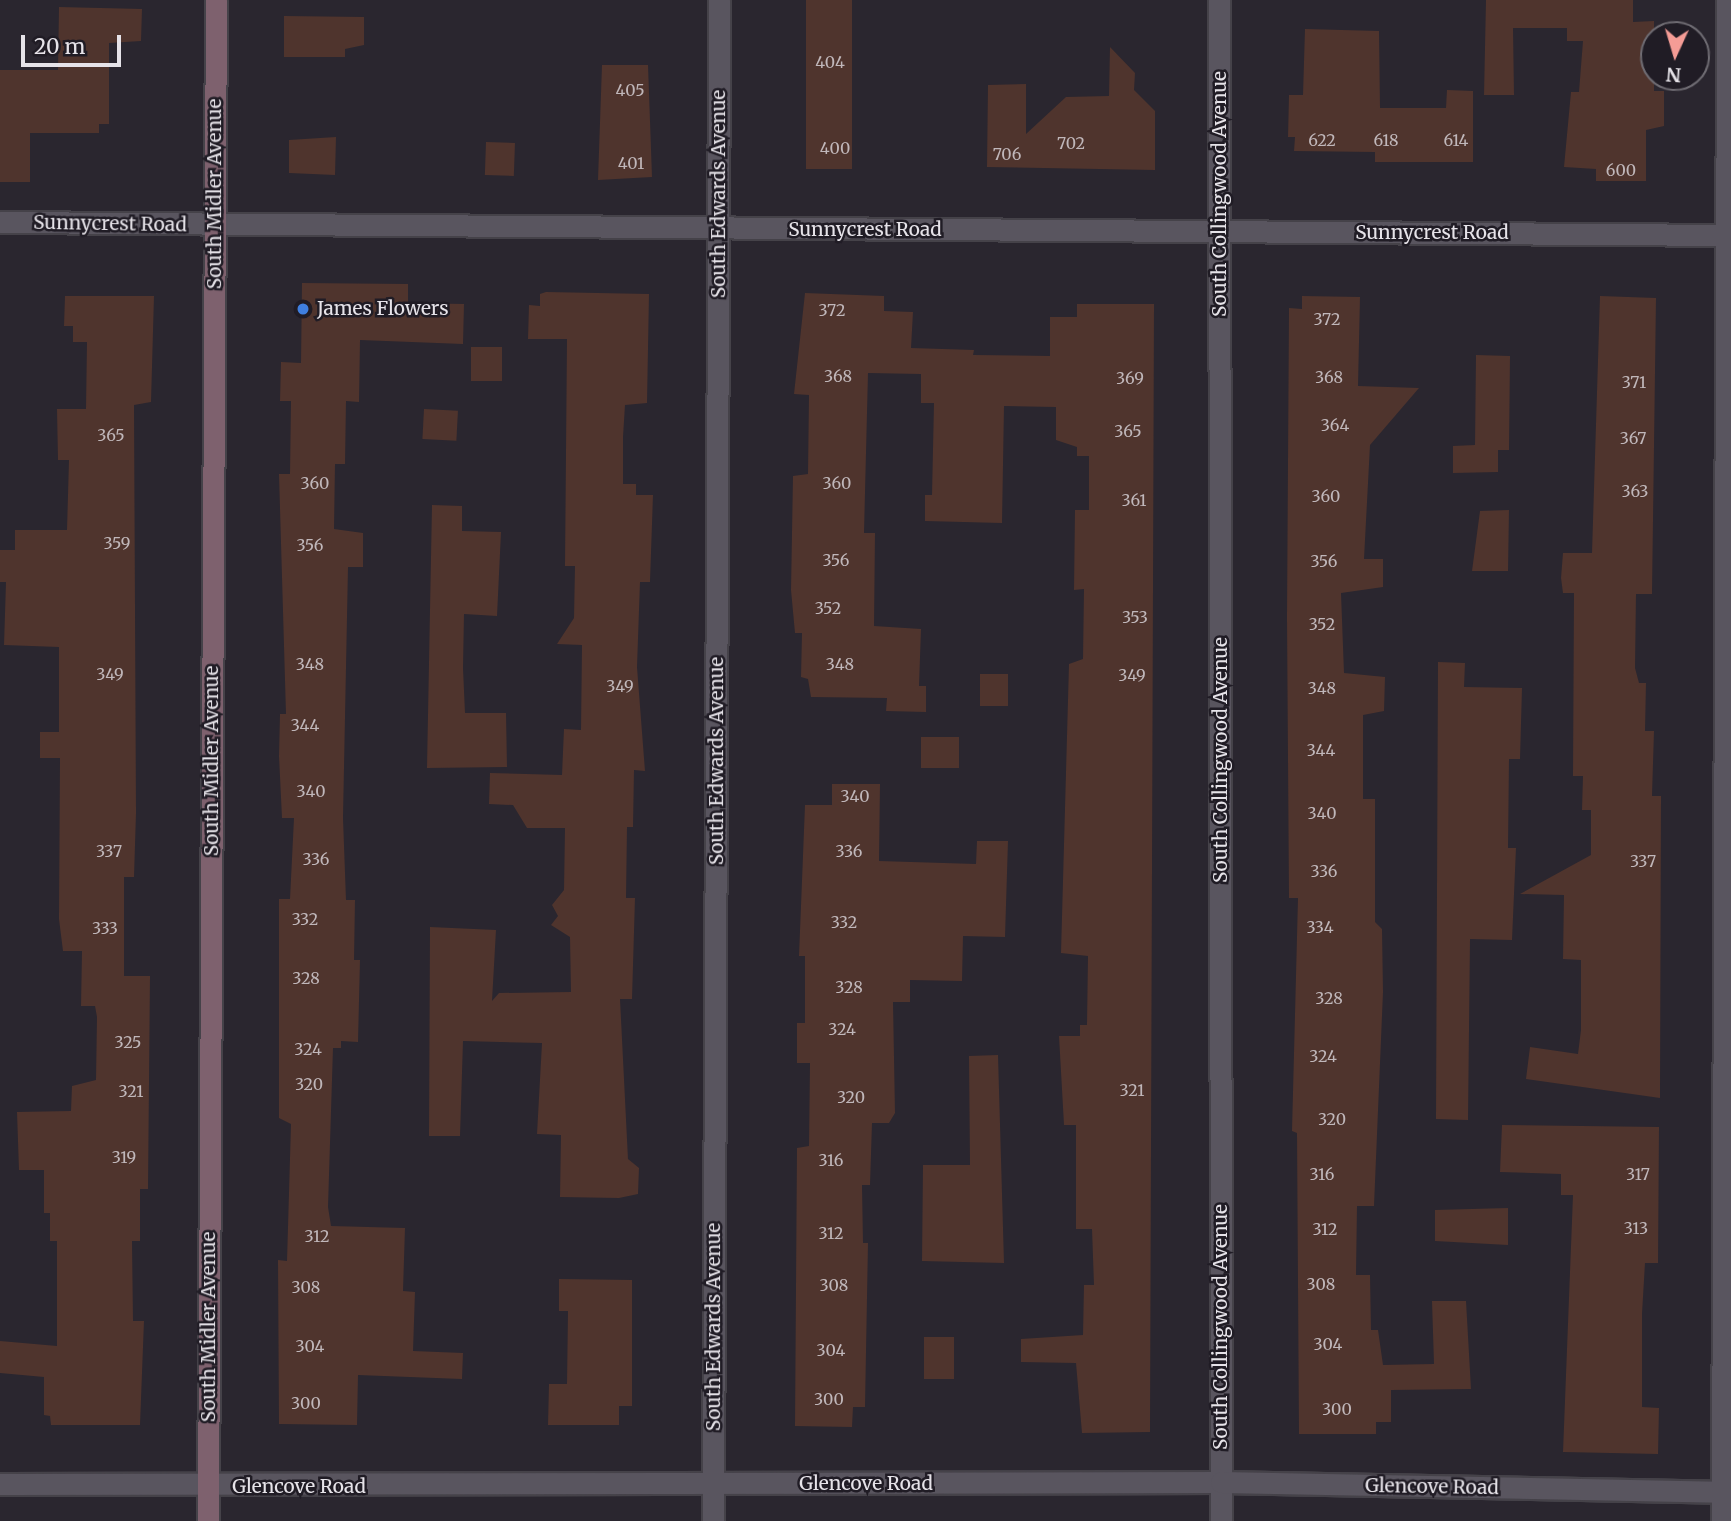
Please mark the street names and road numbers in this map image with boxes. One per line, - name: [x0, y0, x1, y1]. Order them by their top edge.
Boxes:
- street label: South Collingwood Avenue: [1209, 71, 1231, 317]
- street label: South Edwards Avenue: [708, 90, 730, 298]
- street label: South Midler Avenue: [204, 99, 226, 289]
- street label: Sunnycrest Road: [33, 211, 187, 237]
- street label: Sunnycrest Road: [788, 219, 942, 241]
- street label: Sunnycrest Road: [1355, 222, 1509, 244]
- street label: South Collingwood Avenue: [1210, 637, 1232, 883]
- street label: South Edwards Avenue: [706, 657, 728, 865]
- street label: South Midler Avenue: [201, 666, 223, 856]
- street label: South Collingwood Avenue: [1210, 1204, 1232, 1450]
- street label: South Edwards Avenue: [703, 1223, 725, 1431]
- street label: South Midler Avenue: [198, 1232, 220, 1422]
- street label: Glencove Road: [799, 1473, 933, 1495]
- street label: Glencove Road: [1365, 1474, 1499, 1500]
- street label: Glencove Road: [232, 1476, 366, 1498]

